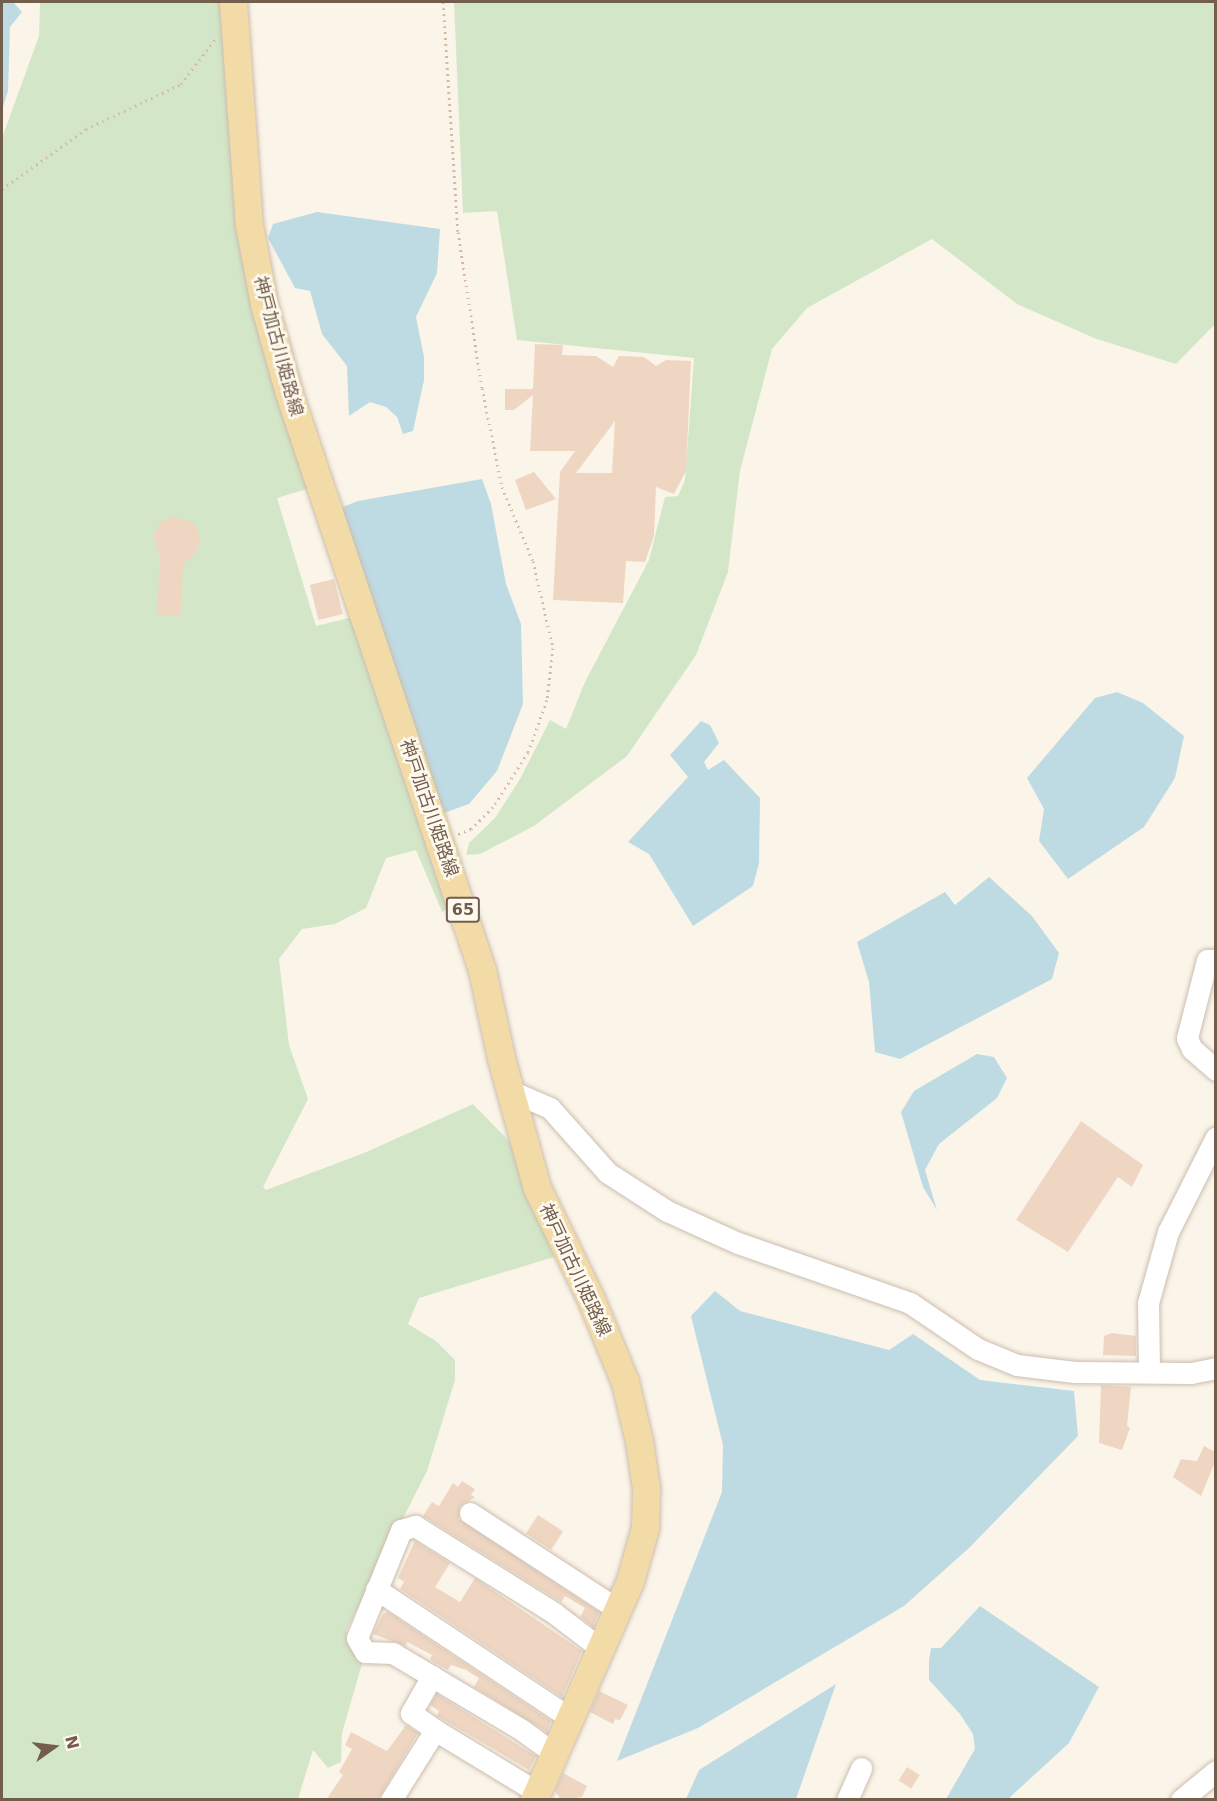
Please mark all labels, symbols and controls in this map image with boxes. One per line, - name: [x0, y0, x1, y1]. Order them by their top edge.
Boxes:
- street label: 神戸加古川姫路線: [249, 274, 307, 418]
- street label: 神戸加古川姫路線: [395, 736, 463, 880]
- road number: 65: [445, 897, 481, 923]
- street label: 神戸加古川姫路線: [535, 1200, 615, 1340]
- north arrow: [24, 1717, 84, 1777]
- text: N: [61, 1734, 83, 1751]

